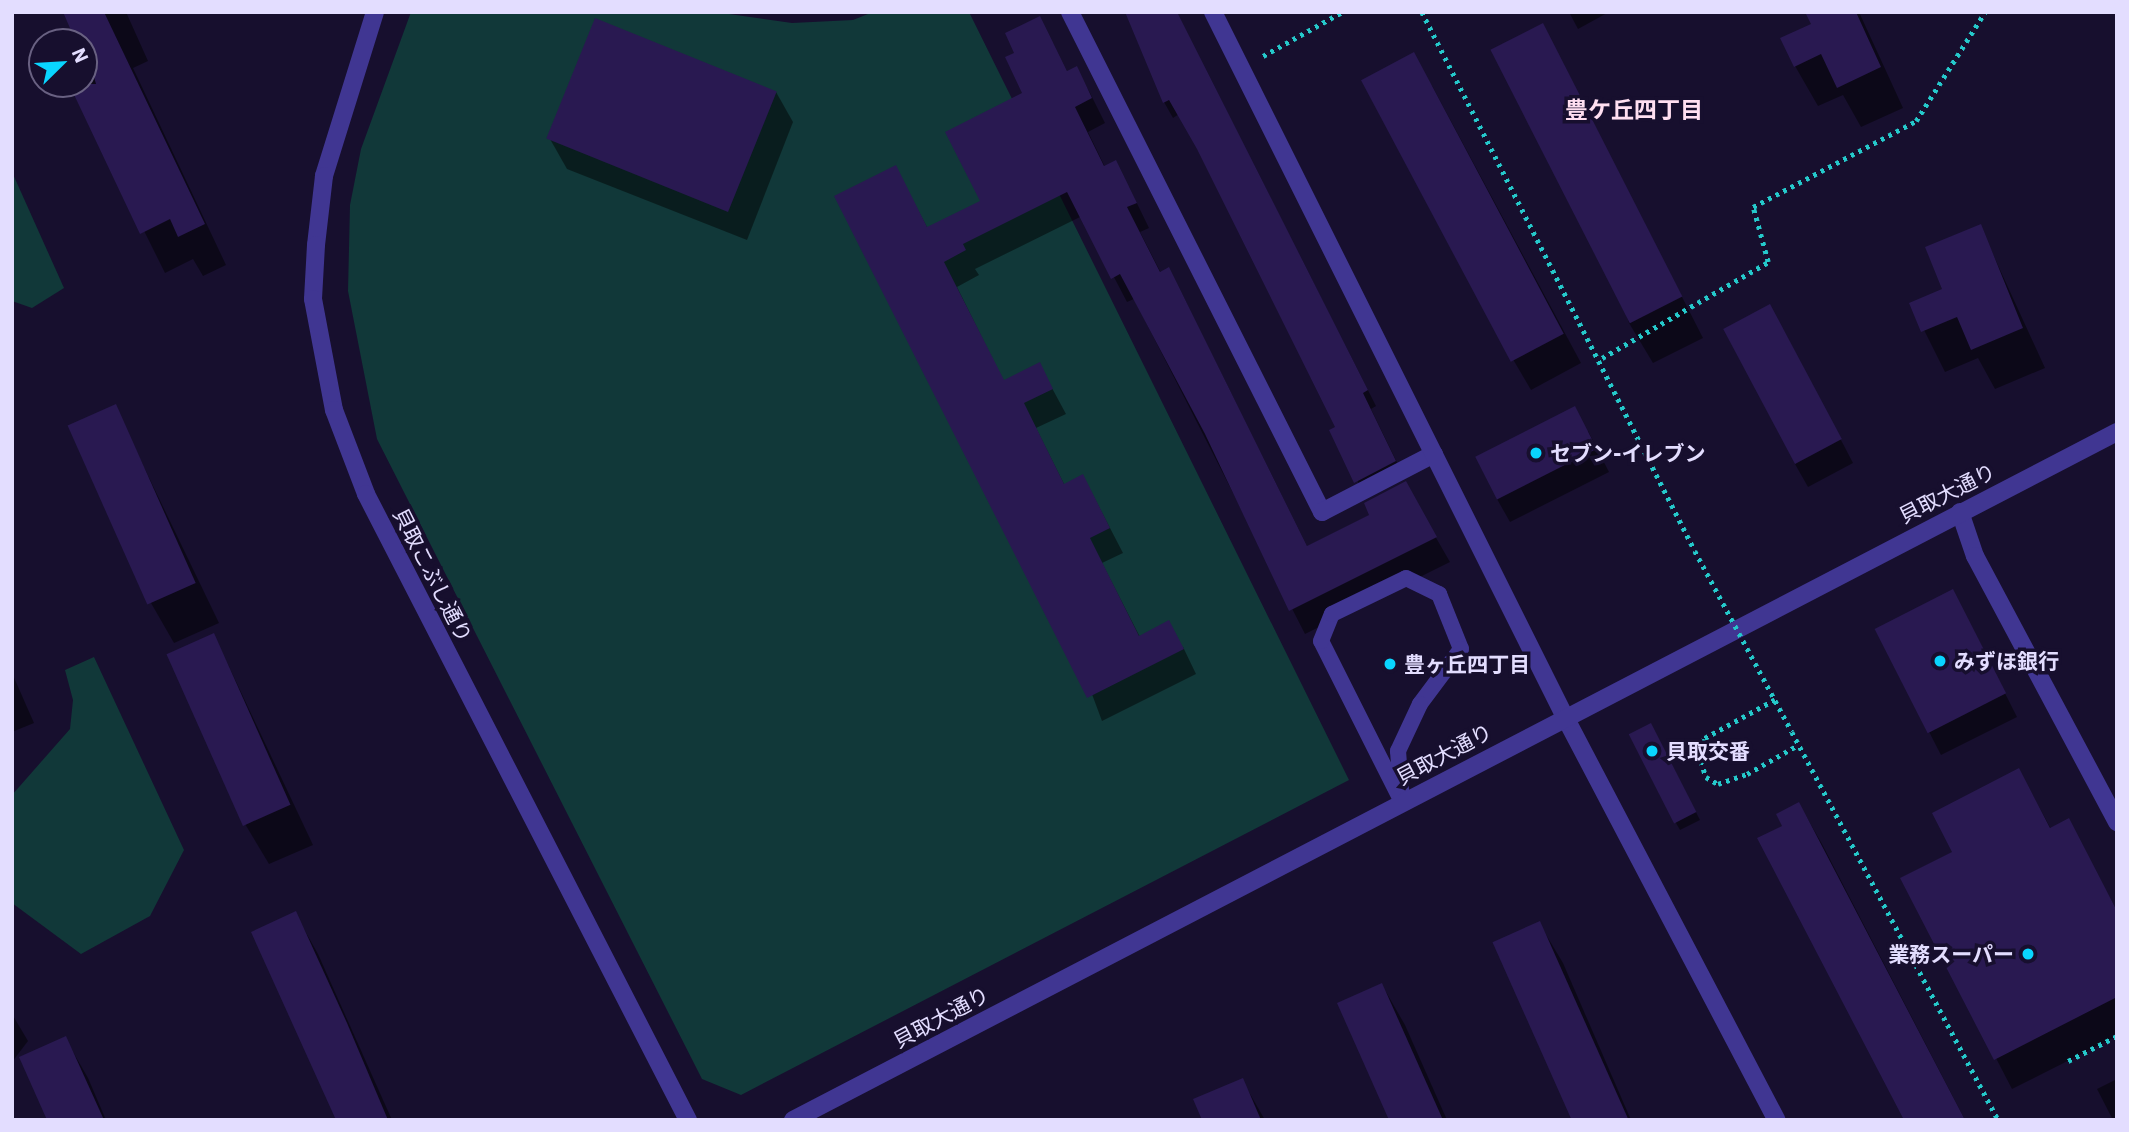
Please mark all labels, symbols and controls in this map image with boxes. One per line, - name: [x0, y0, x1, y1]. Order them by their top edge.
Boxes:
- north arrow: [28, 28, 98, 98]
- text: N: [67, 44, 94, 66]
- district label: 豊ケ丘四丁目: [1565, 95, 1703, 123]
- place label: セブン-イレブン: [1550, 440, 1705, 466]
- marker: セブン-イレブン: [1528, 445, 1544, 461]
- street label: 貝取大通り: [1895, 458, 1999, 528]
- street label: 貝取こぶし通り: [388, 504, 478, 646]
- place label: みずほ銀行: [1954, 648, 2059, 674]
- place label: 豊ヶ丘四丁目: [1404, 651, 1530, 677]
- marker: みずほ銀行: [1932, 653, 1948, 669]
- marker: 豊ヶ丘四丁目: [1382, 656, 1398, 672]
- street label: 貝取大通り: [1392, 718, 1496, 790]
- place label: 貝取交番: [1666, 738, 1750, 764]
- marker: 貝取交番: [1644, 743, 1660, 759]
- place label: 業務スーパー: [1888, 941, 2014, 967]
- marker: 業務スーパー: [2020, 946, 2036, 962]
- street label: 貝取大通り: [889, 981, 993, 1053]

